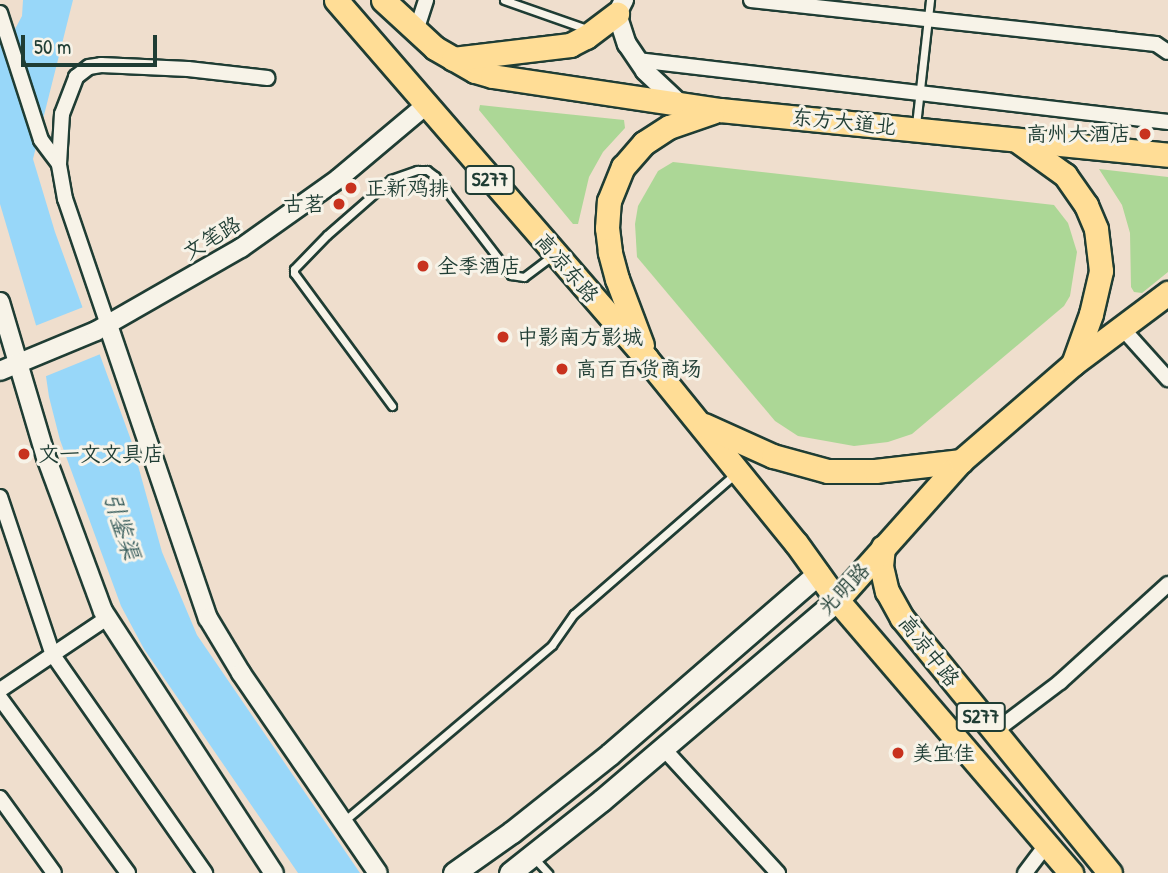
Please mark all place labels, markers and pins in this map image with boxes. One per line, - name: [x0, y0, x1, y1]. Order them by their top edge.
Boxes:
- place label: 高州大酒店: [1026, 121, 1131, 147]
- marker: 高州大酒店: [1137, 126, 1153, 142]
- place label: 正新鸡排: [365, 175, 449, 201]
- marker: 正新鸡排: [343, 180, 359, 196]
- place label: 古茗: [283, 191, 325, 217]
- marker: 古茗: [331, 196, 347, 212]
- place label: 全季酒店: [437, 253, 521, 279]
- marker: 全季酒店: [415, 258, 431, 274]
- place label: 中影南方影城: [517, 324, 643, 350]
- marker: 中影南方影城: [495, 329, 511, 345]
- place label: 高百百货商场: [576, 356, 702, 382]
- marker: 高百百货商场: [554, 361, 570, 377]
- place label: 文一文文具店: [38, 441, 164, 467]
- marker: 文一文文具店: [16, 446, 32, 462]
- place label: 美宜佳: [912, 740, 975, 766]
- marker: 美宜佳: [890, 745, 906, 761]

